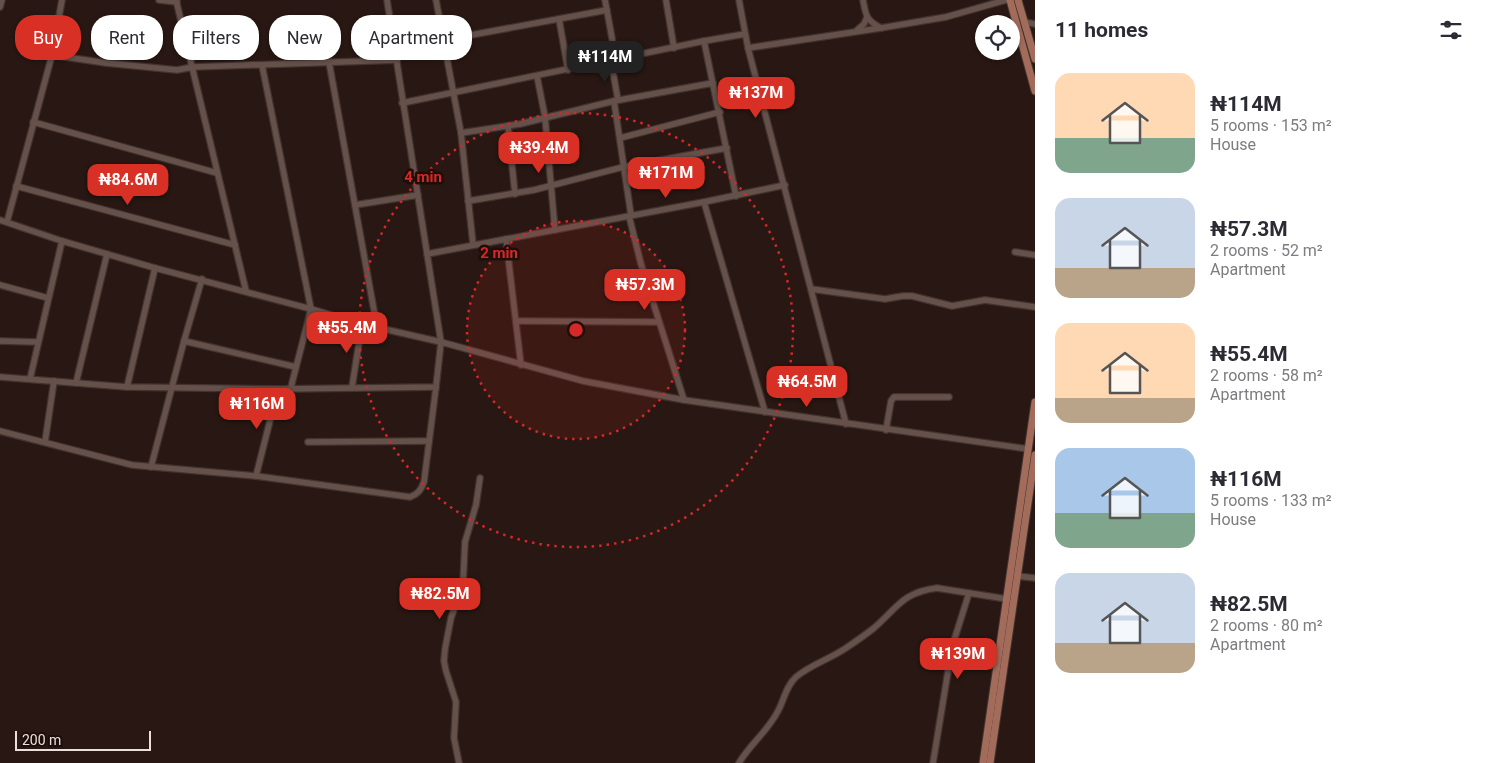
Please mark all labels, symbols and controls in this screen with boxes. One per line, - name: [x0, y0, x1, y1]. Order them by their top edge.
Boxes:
- chip: Buy: [15, 15, 81, 60]
- chip: Rent: [91, 15, 163, 60]
- chip: Filters: [173, 15, 259, 60]
- chip: New: [269, 15, 341, 60]
- chip: Apartment: [351, 15, 472, 60]
- map controls: [975, 15, 1020, 60]
- button: locate: [975, 15, 1020, 60]
- icon: filters: [1437, 16, 1465, 44]
- text: 11 homes: [1055, 18, 1148, 42]
- pin: ₦114M: [570, 41, 640, 83]
- text: ₦114M: [578, 47, 632, 66]
- pin: ₦137M: [721, 76, 791, 119]
- text: ₦137M: [729, 83, 783, 102]
- text: ₦114M: [1210, 92, 1282, 116]
- icon: home: [1095, 93, 1155, 153]
- text: 5 rooms · 153 m²: [1210, 116, 1332, 135]
- pin: ₦39.4M: [498, 132, 580, 174]
- text: House: [1210, 135, 1256, 154]
- text: ₦39.4M: [509, 138, 569, 157]
- pin: ₦171M: [631, 156, 701, 199]
- text: ₦171M: [639, 163, 693, 182]
- pin: ₦84.6M: [87, 164, 169, 206]
- text: 4 min: [404, 168, 442, 186]
- text: ₦84.6M: [98, 170, 158, 189]
- text: ₦57.3M: [1210, 217, 1288, 241]
- icon: home: [1095, 218, 1155, 278]
- text: 2 rooms · 52 m²: [1210, 241, 1323, 260]
- text: 2 min: [480, 244, 518, 262]
- text: Apartment: [1210, 260, 1286, 279]
- pin: ₦57.3M: [604, 268, 686, 311]
- text: ₦57.3M: [615, 275, 675, 294]
- pin: ₦55.4M: [306, 312, 388, 354]
- text: ₦55.4M: [317, 318, 377, 337]
- centre of rings: [567, 321, 585, 339]
- text: ₦55.4M: [1210, 342, 1288, 366]
- icon: home: [1095, 343, 1155, 403]
- pin: ₦64.5M: [766, 366, 848, 408]
- text: 2 rooms · 58 m²: [1210, 366, 1323, 385]
- text: ₦64.5M: [777, 372, 837, 391]
- text: Apartment: [1210, 385, 1286, 404]
- pin: ₦116M: [222, 388, 292, 430]
- text: ₦116M: [230, 394, 284, 413]
- text: ₦116M: [1210, 467, 1282, 491]
- icon: home: [1095, 468, 1155, 528]
- text: 5 rooms · 133 m²: [1210, 491, 1332, 510]
- text: House: [1210, 510, 1256, 529]
- pin: ₦82.5M: [399, 578, 481, 620]
- text: ₦82.5M: [410, 584, 470, 603]
- text: ₦82.5M: [1210, 592, 1288, 616]
- icon: home: [1095, 593, 1155, 653]
- text: 2 rooms · 80 m²: [1210, 616, 1323, 635]
- text: Apartment: [1210, 635, 1286, 654]
- pin: ₦139M: [923, 638, 993, 680]
- text: ₦139M: [931, 644, 985, 663]
- scale bar: [15, 728, 151, 751]
- text: 200 m: [22, 732, 61, 748]

